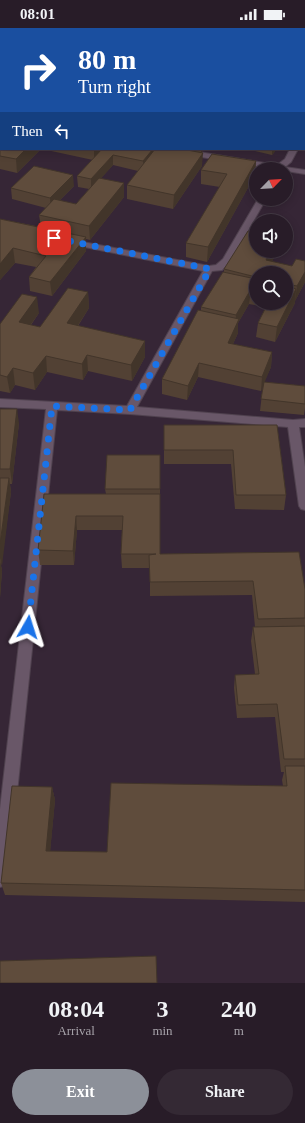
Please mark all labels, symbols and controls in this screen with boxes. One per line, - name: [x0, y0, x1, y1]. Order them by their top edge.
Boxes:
- text: 08:01: [20, 6, 55, 22]
- icon: right: [12, 44, 64, 96]
- text: 80 m: [78, 44, 136, 75]
- text: Turn right: [78, 77, 151, 97]
- icon: left: [51, 120, 73, 142]
- text: Then: [12, 123, 43, 139]
- north arrow: [249, 162, 293, 206]
- map controls: [249, 162, 293, 310]
- button: sound: [249, 214, 293, 258]
- pin: [37, 221, 71, 255]
- icon: arrive: [43, 227, 65, 249]
- button: search: [249, 266, 293, 310]
- position arrow: [7, 606, 49, 648]
- text: 08:04: [48, 996, 104, 1022]
- text: 3: [156, 996, 168, 1022]
- text: 240: [221, 996, 257, 1022]
- text: Arrival: [57, 1023, 95, 1038]
- text: min: [152, 1023, 173, 1038]
- text: m: [234, 1023, 244, 1038]
- button: Exit: [12, 1069, 149, 1115]
- button: Share: [157, 1069, 293, 1115]

